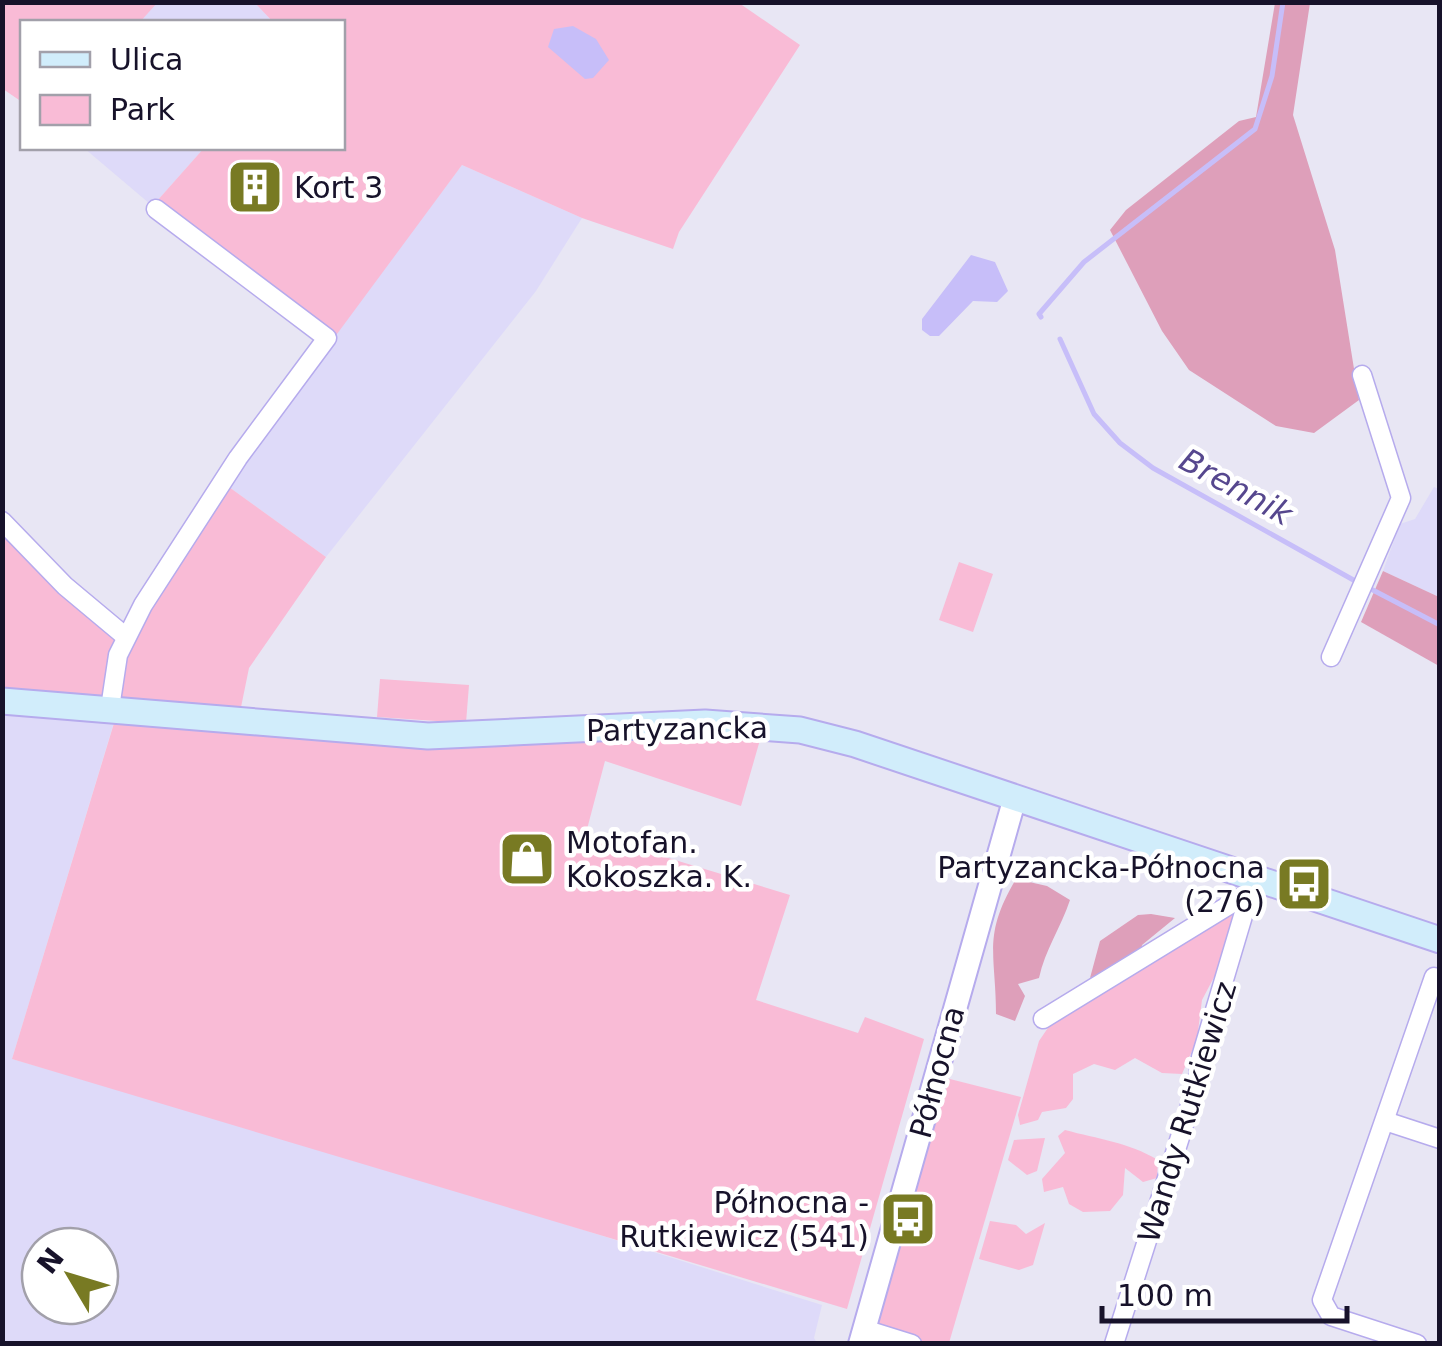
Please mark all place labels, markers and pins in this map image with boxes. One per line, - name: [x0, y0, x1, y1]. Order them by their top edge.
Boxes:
- building icon: Kort 3: [225, 157, 285, 217]
- place label: Kort 3: [294, 170, 383, 205]
- place label: Motofan. Kokoszka. K.: [566, 825, 752, 894]
- shop icon: Motofan. Kokoszka. K.: [497, 829, 557, 889]
- place label: Partyzancka-Północna (276): [937, 850, 1265, 919]
- bus stop icon: Partyzancka-Północna (276): [1274, 854, 1334, 914]
- place label: Północna - Rutkiewicz (541): [619, 1185, 869, 1254]
- bus stop icon: Północna - Rutkiewicz (541): [878, 1189, 938, 1249]

